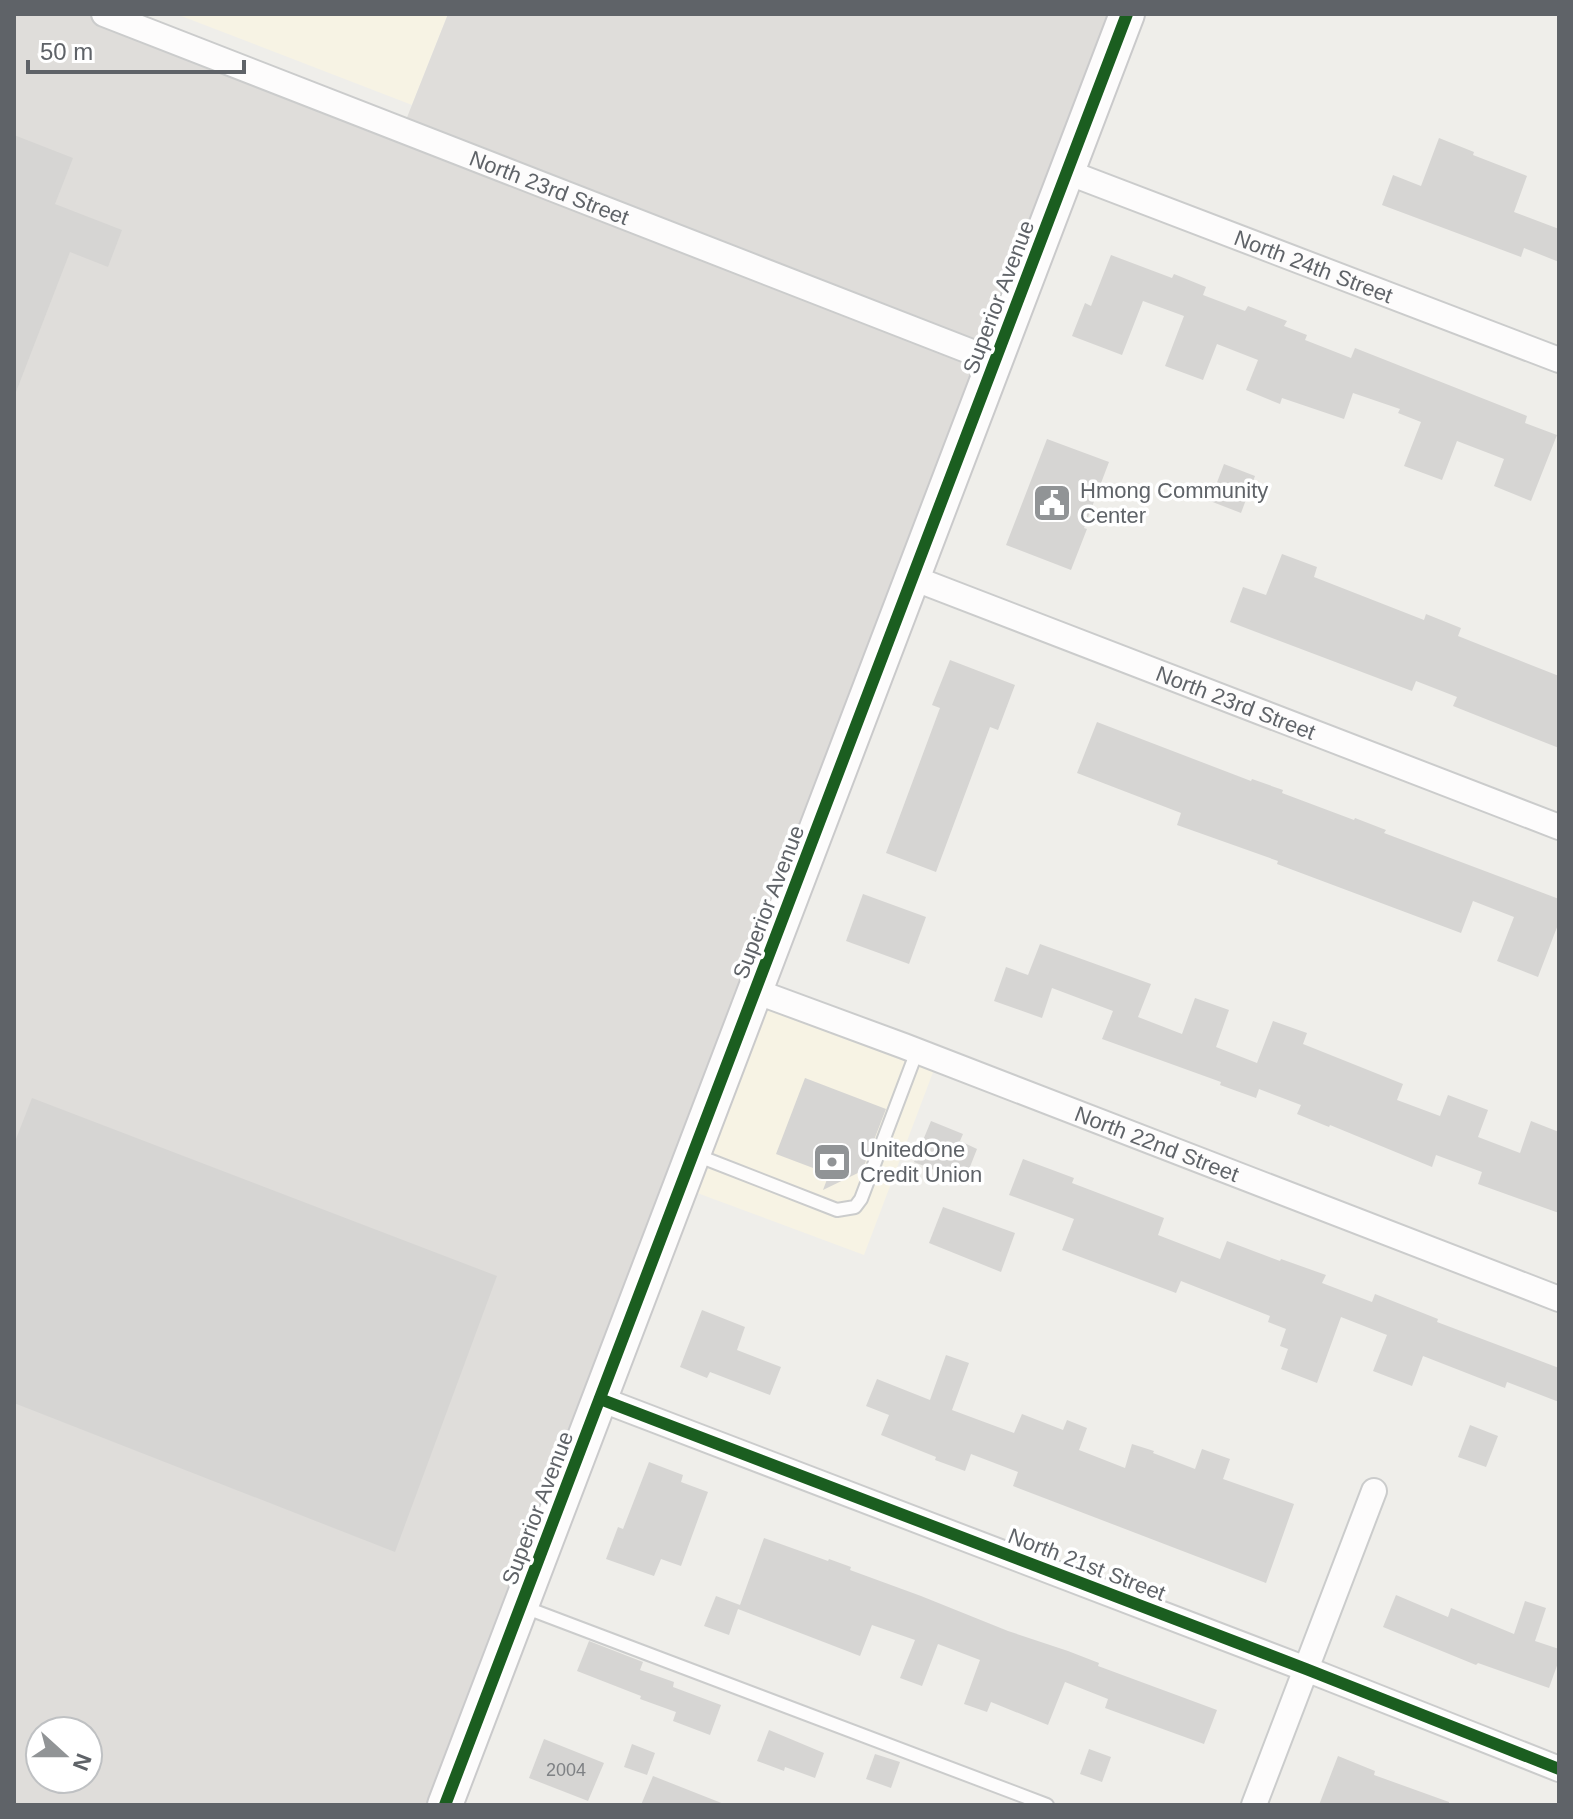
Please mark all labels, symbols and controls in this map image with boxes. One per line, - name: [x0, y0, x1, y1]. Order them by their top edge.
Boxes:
- scale bar: [28, 24, 244, 74]
- text: 50 m: [40, 38, 93, 65]
- street label: North 23rd Street: [466, 146, 632, 230]
- street label: Superior Avenue: [958, 217, 1039, 377]
- street label: North 24th Street: [1231, 225, 1396, 308]
- place label: Hmong Community Center: [1080, 478, 1268, 528]
- public building icon: Hmong Community Center: [1031, 482, 1073, 524]
- street label: North 23rd Street: [1152, 661, 1319, 745]
- street label: Superior Avenue: [728, 822, 809, 982]
- street label: North 22nd Street: [1071, 1101, 1242, 1187]
- place label: UnitedOne Credit Union: [860, 1137, 982, 1187]
- bank icon: UnitedOne Credit Union: [811, 1141, 853, 1183]
- street label: Superior Avenue: [497, 1428, 578, 1588]
- street label: North 21st Street: [1005, 1523, 1169, 1606]
- north arrow: [24, 1715, 104, 1795]
- text: N: [68, 1750, 97, 1774]
- house number: 2004: [546, 1760, 586, 1780]

